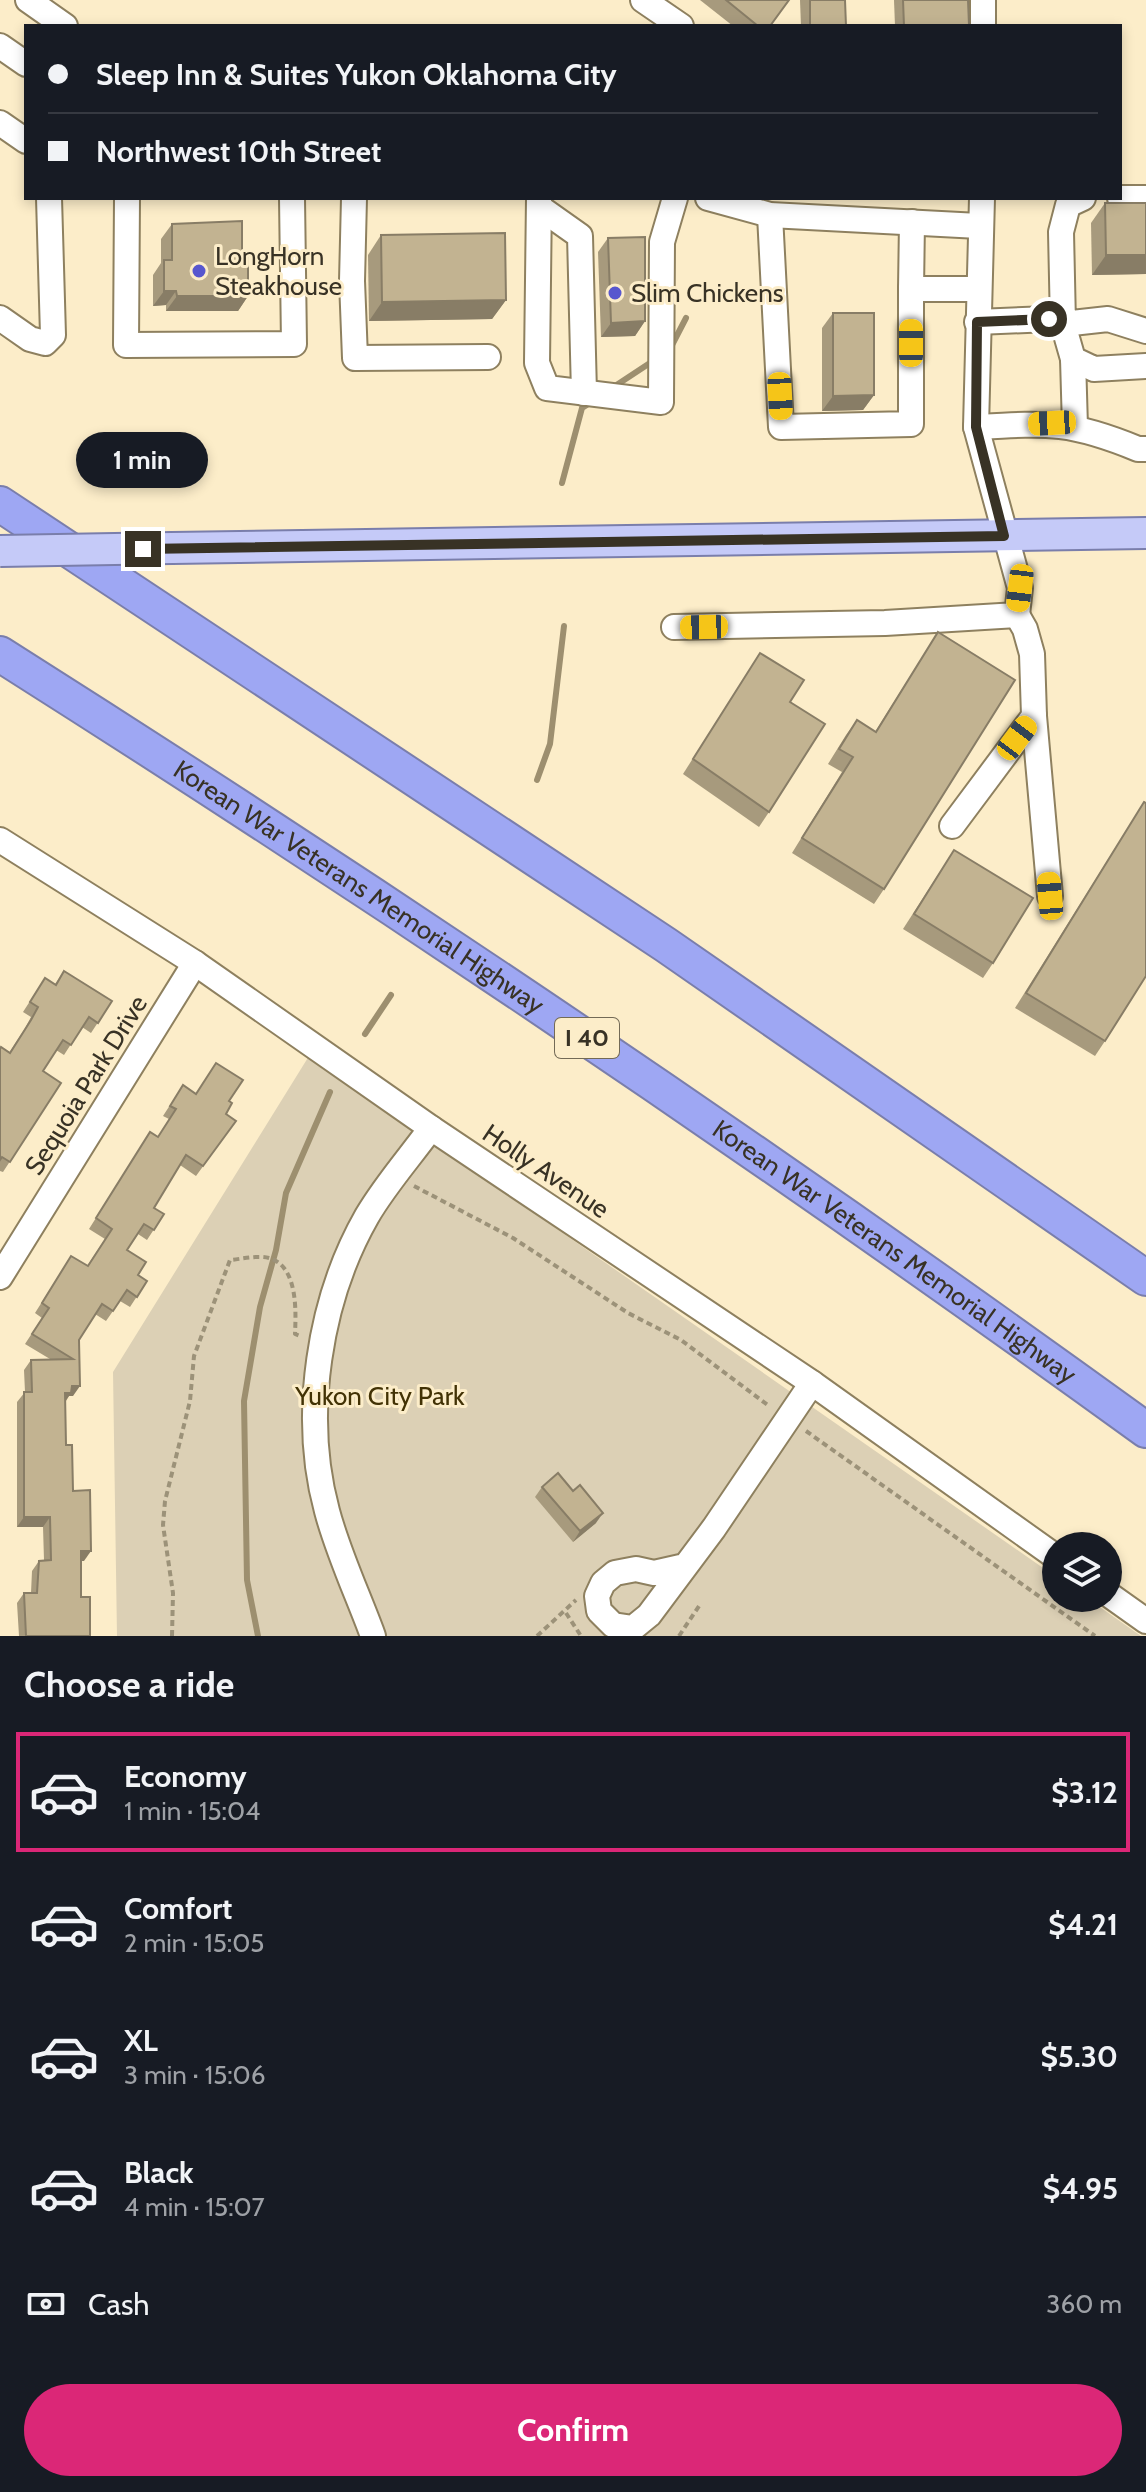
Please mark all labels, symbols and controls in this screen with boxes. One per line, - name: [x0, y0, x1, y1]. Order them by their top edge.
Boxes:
- text: Sleep Inn & Suites Yukon Oklahoma City: [96, 56, 617, 93]
- text: Northwest 10th Street: [96, 133, 381, 170]
- place label: LongHorn Steakhouse: [215, 240, 342, 302]
- marker: LongHorn Steakhouse: [190, 262, 208, 280]
- place label: Slim Chickens: [631, 277, 784, 309]
- marker: Slim Chickens: [606, 284, 624, 302]
- route start: [1031, 301, 1067, 337]
- car: [899, 319, 923, 367]
- car: [767, 371, 793, 421]
- car: [1027, 410, 1077, 436]
- callout: 1 min: [77, 433, 209, 489]
- text: 1 min: [113, 444, 171, 476]
- route end: [125, 531, 161, 567]
- car: [1005, 563, 1035, 613]
- car: [680, 615, 728, 639]
- car: [993, 712, 1041, 764]
- street label: Korean War Veterans Memorial Highway: [168, 753, 550, 1021]
- car: [1036, 871, 1064, 921]
- street label: Sequoia Park Drive: [18, 989, 154, 1181]
- road number: I 40: [555, 1018, 619, 1058]
- street label: Korean War Veterans Memorial Highway: [706, 1113, 1083, 1391]
- street label: Holly Avenue: [477, 1117, 615, 1225]
- park label: Yukon City Park: [294, 1380, 465, 1412]
- map controls: [1042, 1532, 1122, 1612]
- button: layers: [1042, 1532, 1122, 1612]
- text: Choose a ride: [24, 1662, 234, 1706]
- icon: car: [28, 1756, 100, 1828]
- text: Economy: [124, 1758, 247, 1795]
- text: $3.12: [1051, 1774, 1118, 1811]
- text: 1 min · 15:04: [124, 1795, 260, 1827]
- icon: car: [28, 1888, 100, 1960]
- text: Comfort: [124, 1890, 232, 1927]
- text: $4.21: [1048, 1906, 1118, 1943]
- text: 2 min · 15:05: [124, 1927, 264, 1959]
- icon: car: [28, 2020, 100, 2092]
- text: XL: [124, 2022, 158, 2059]
- text: $5.30: [1040, 2038, 1118, 2075]
- text: 3 min · 15:06: [124, 2059, 266, 2091]
- icon: car: [28, 2152, 100, 2224]
- text: Black: [124, 2154, 194, 2191]
- text: $4.95: [1043, 2170, 1118, 2207]
- text: 4 min · 15:07: [124, 2191, 265, 2223]
- icon: cash: [24, 2282, 68, 2326]
- text: Cash: [88, 2286, 150, 2323]
- text: 360 m: [1046, 2288, 1122, 2320]
- button: Confirm: [24, 2384, 1122, 2476]

